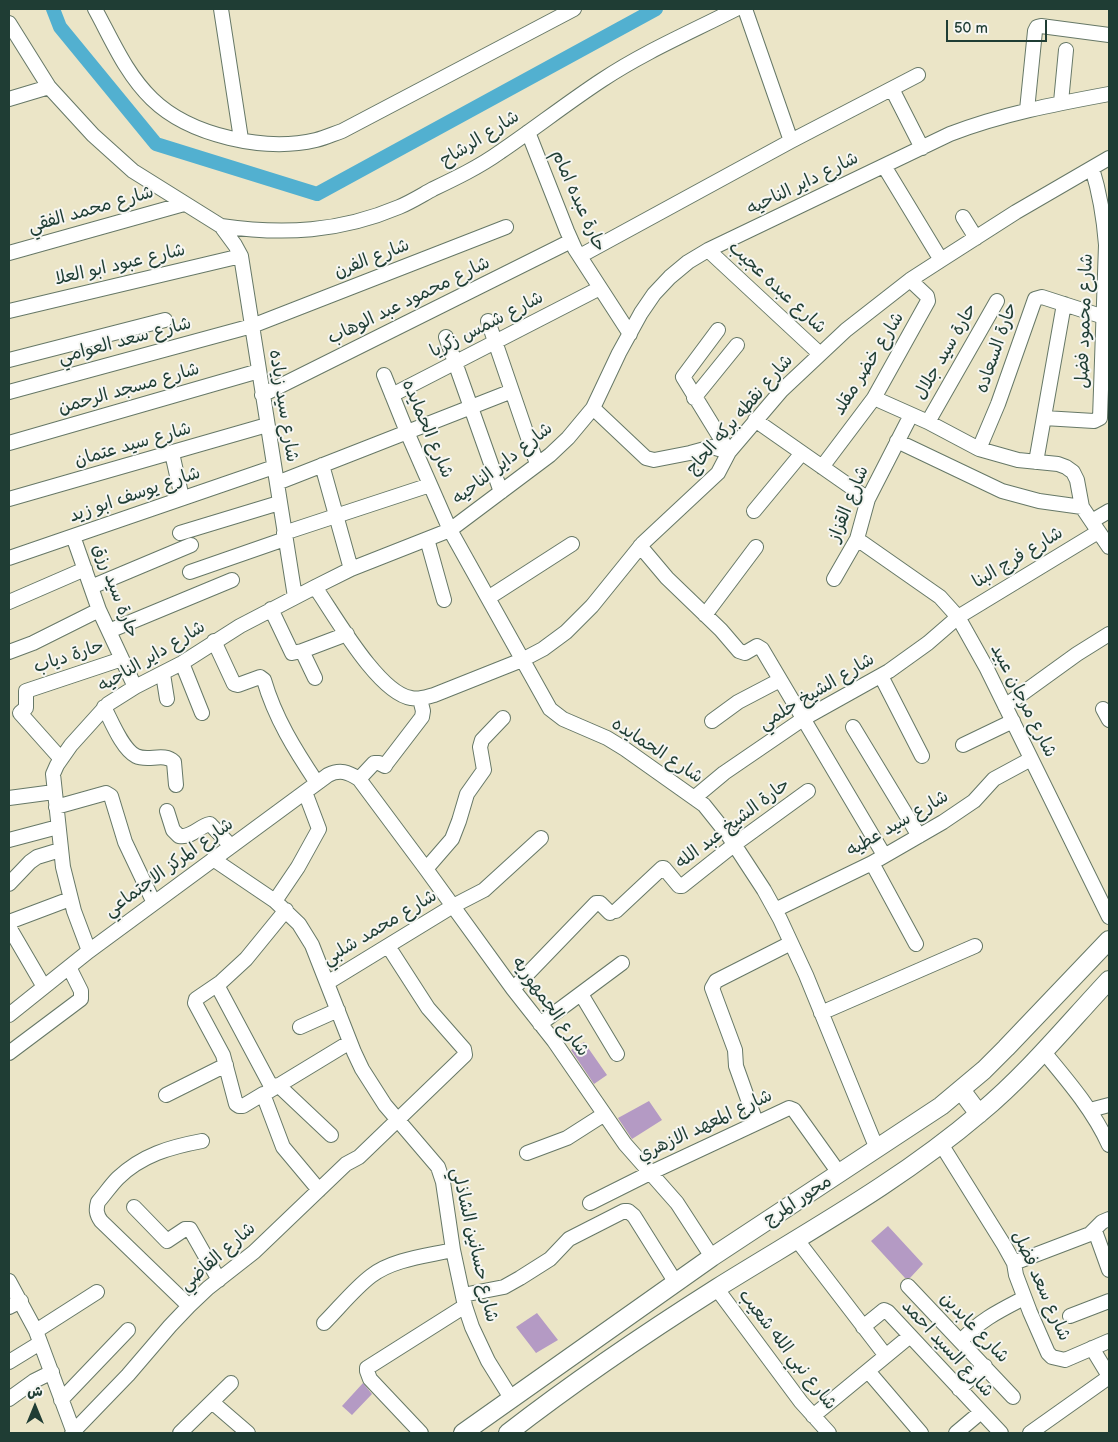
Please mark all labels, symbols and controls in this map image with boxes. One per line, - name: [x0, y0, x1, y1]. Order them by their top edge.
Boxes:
- scale bar: [948, 10, 1049, 42]
- text: 50 m: [954, 19, 988, 38]
- street label: شارع الرشاح: [436, 106, 524, 172]
- street label: حارة عبده امام: [546, 147, 610, 255]
- street label: شارع داير الناحيه: [744, 148, 862, 220]
- street label: شارع محمد الفقي: [26, 182, 156, 238]
- street label: شارع الفرن: [331, 235, 413, 283]
- street label: شارع عبده عجيب: [724, 237, 830, 339]
- street label: شارع عبود ابو العلا: [53, 239, 187, 291]
- street label: شارع محمود عبد الوهاب: [324, 252, 494, 350]
- street label: شارع محمود فضل: [1072, 253, 1098, 389]
- street label: شارع شمس زكريا: [427, 287, 547, 363]
- street label: حارة سيد جلال: [910, 300, 982, 404]
- street label: حارة السعاده: [971, 300, 1023, 396]
- street label: شارع خضر مقلد: [829, 308, 909, 420]
- street label: شارع سعد العوامي: [56, 313, 194, 369]
- street label: شارع سيد زياده: [263, 348, 303, 464]
- street label: شارع نقطه بركه الحاج: [682, 350, 798, 480]
- street label: شارع مسجد الرحمن: [56, 358, 202, 420]
- street label: شارع الحمايده: [397, 377, 457, 481]
- street label: شارع سيد عتمان: [72, 418, 194, 472]
- street label: شارع داير الناحيه: [449, 418, 557, 510]
- street label: شارع يوسف ابو زيد: [66, 462, 204, 528]
- street label: شارع القزاز: [824, 463, 874, 545]
- street label: شارع فرج البنا: [969, 523, 1067, 593]
- street label: حارة سيد رزق: [87, 541, 143, 641]
- street label: شارع داير الناحيه: [94, 617, 210, 697]
- street label: حارة دياب: [31, 636, 107, 678]
- street label: شارع مرجان عبيد: [985, 641, 1061, 761]
- street label: شارع الشيخ حلمي: [755, 649, 879, 735]
- street label: شارع الحمايده: [607, 713, 707, 789]
- street label: حارة الشيخ عبد الله: [672, 774, 794, 874]
- street label: شارع سيد عطيه: [843, 786, 953, 862]
- street label: شارع المركز الاجتماعي: [100, 814, 238, 922]
- street label: شارع محمد شلبي: [319, 885, 441, 971]
- street label: شارع الجمهوريه: [507, 953, 593, 1061]
- street label: شارع المعهد الازهري: [634, 1085, 776, 1167]
- street label: شارع حسانين الشاذلي: [446, 1166, 502, 1324]
- street label: محور المرج: [760, 1171, 836, 1231]
- street label: شارع القاضي: [176, 1218, 260, 1296]
- street label: شارع سعد فضل: [1007, 1228, 1075, 1344]
- street label: شارع نبي الله شعيب: [733, 1285, 841, 1415]
- street label: شارع عابدين: [935, 1288, 1013, 1368]
- street label: شارع السيد احمد: [896, 1296, 998, 1402]
- north arrow: [10, 1382, 60, 1432]
- text: ش: [27, 1383, 43, 1400]

